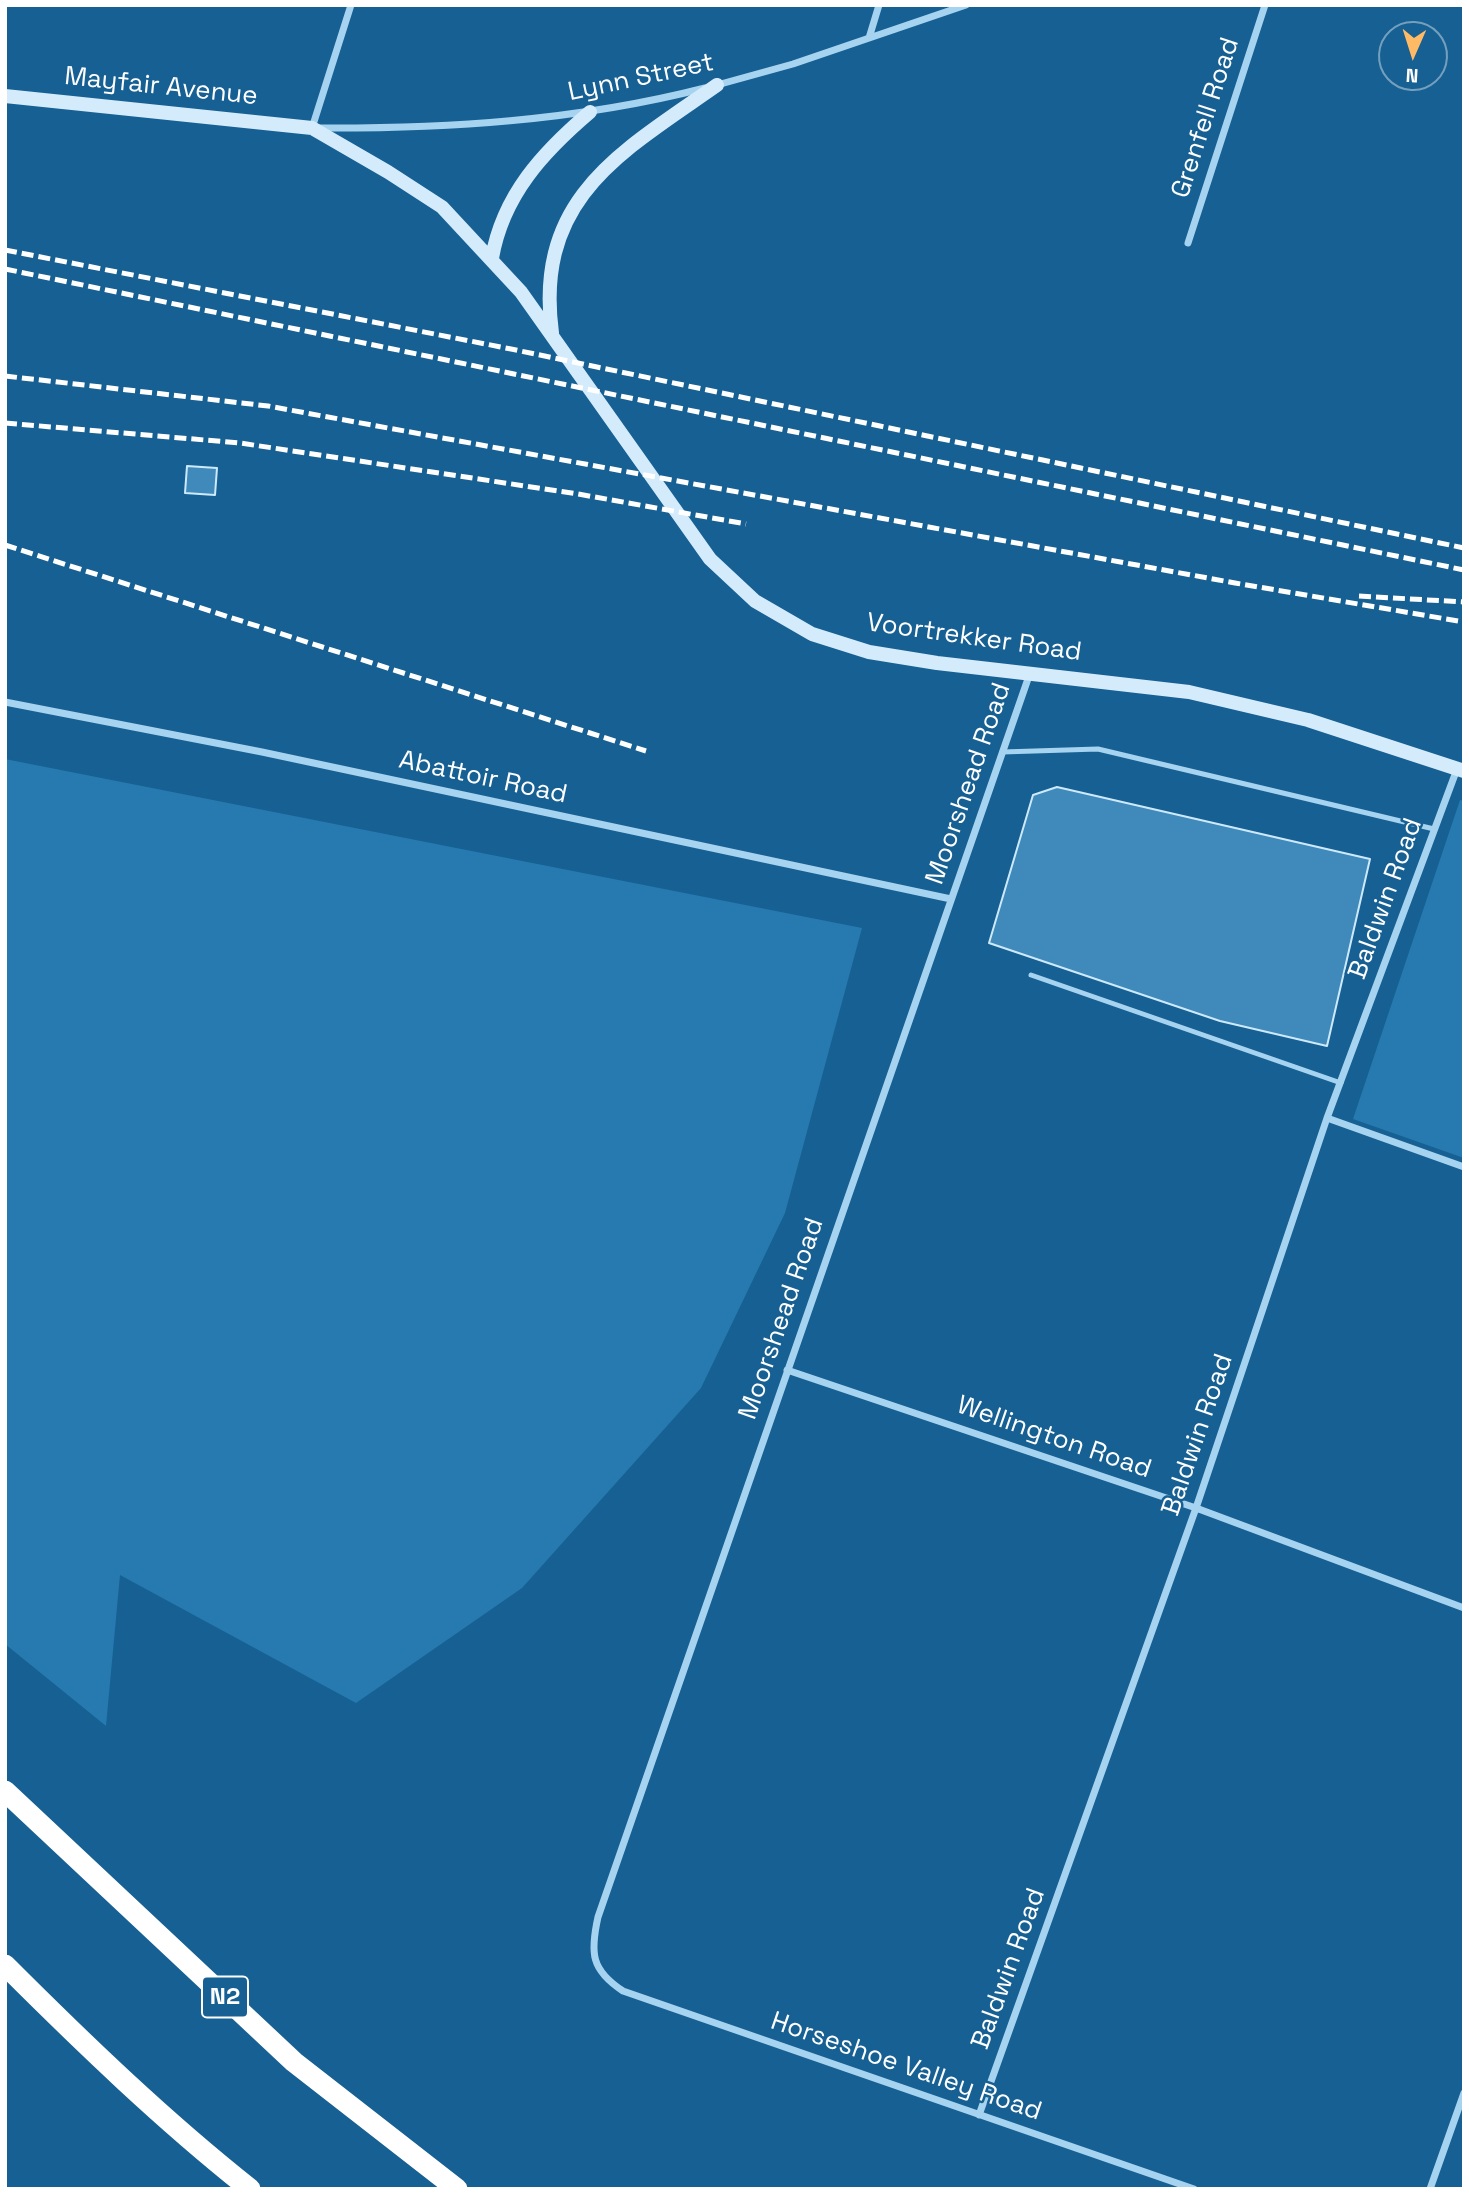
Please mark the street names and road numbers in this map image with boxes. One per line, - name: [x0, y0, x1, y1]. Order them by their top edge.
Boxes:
- street label: Grenfell Road: [1165, 34, 1247, 202]
- street label: Lynn Street: [565, 47, 717, 109]
- street label: Mayfair Avenue: [63, 61, 259, 113]
- street label: Voortrekker Road: [865, 607, 1083, 669]
- street label: Moorshead Road: [920, 679, 1018, 889]
- street label: Abattoir Road: [396, 745, 570, 811]
- street label: Baldwin Road: [1342, 814, 1430, 984]
- street label: Moorshead Road: [733, 1214, 831, 1424]
- street label: Baldwin Road: [1156, 1350, 1240, 1520]
- street label: Wellington Road: [953, 1390, 1155, 1486]
- street label: Baldwin Road: [965, 1884, 1053, 2054]
- road number: N2: [202, 1976, 248, 2018]
- street label: Horseshoe Valley Road: [767, 2006, 1045, 2128]

